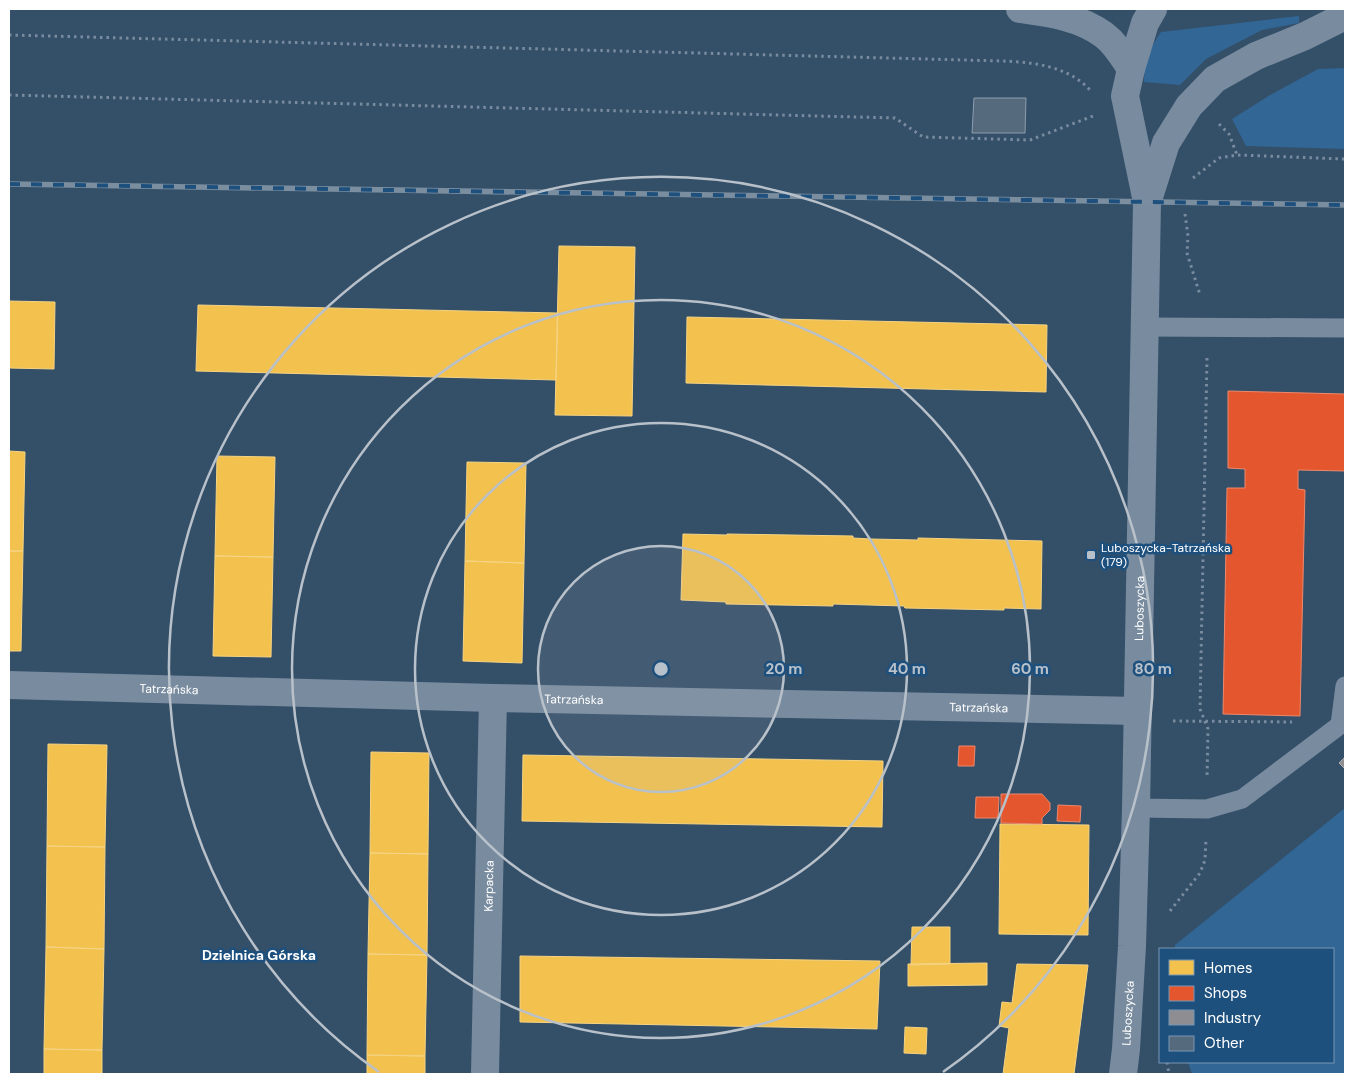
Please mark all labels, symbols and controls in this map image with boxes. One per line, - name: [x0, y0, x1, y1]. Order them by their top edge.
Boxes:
- place label: Luboszycka-Tatrzańska (179): [1101, 540, 1231, 570]
- marker: Luboszycka-Tatrzańska (179): [1085, 549, 1097, 561]
- street label: Luboszycka: [1131, 576, 1148, 641]
- text: 20 m: [766, 659, 802, 679]
- text: 40 m: [888, 659, 926, 679]
- text: 60 m: [1011, 659, 1049, 679]
- text: 80 m: [1134, 659, 1172, 679]
- centre of rings: [652, 660, 670, 678]
- street label: Tatrzańska: [139, 681, 199, 698]
- street label: Tatrzańska: [544, 691, 603, 708]
- street label: Tatrzańska: [949, 699, 1008, 716]
- street label: Karpacka: [480, 860, 498, 912]
- district label: Dzielnica Górska: [202, 946, 316, 964]
- legend: [1159, 948, 1334, 1063]
- text: Homes: [1204, 958, 1253, 978]
- street label: Luboszycka: [1118, 980, 1138, 1046]
- text: Shops: [1204, 983, 1247, 1003]
- text: Industry: [1204, 1008, 1262, 1028]
- text: Other: [1204, 1033, 1245, 1053]

